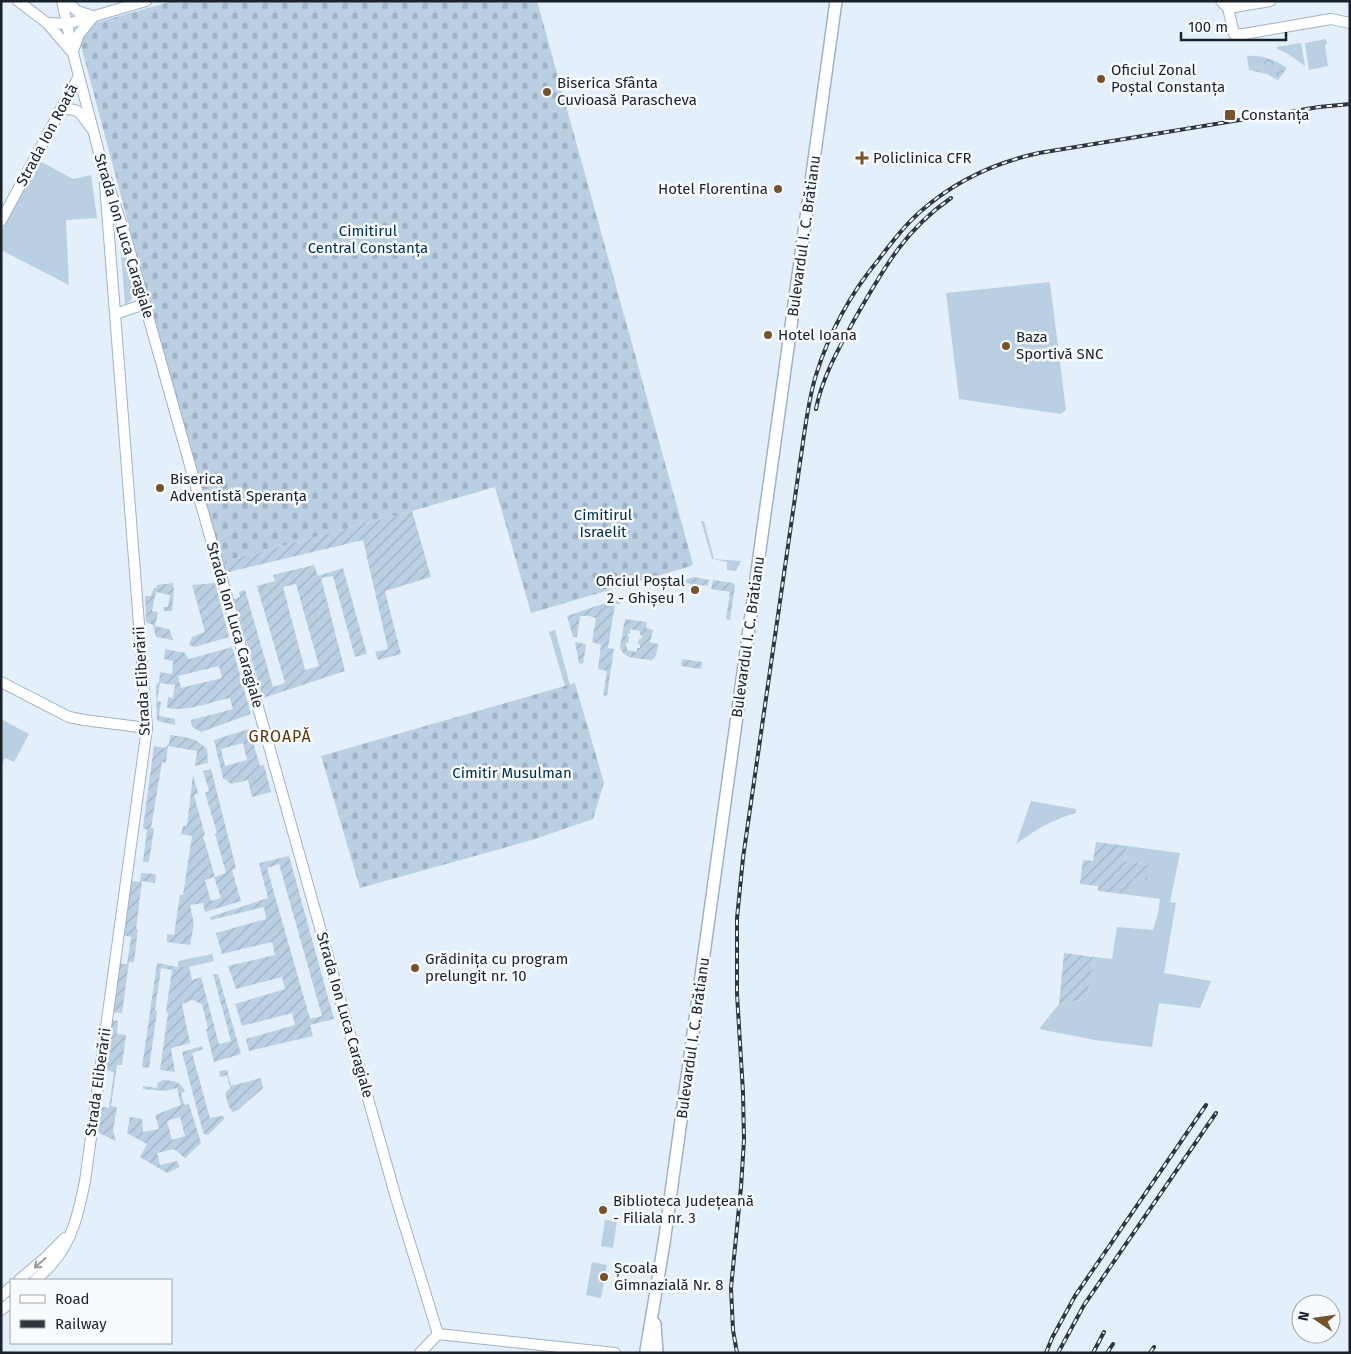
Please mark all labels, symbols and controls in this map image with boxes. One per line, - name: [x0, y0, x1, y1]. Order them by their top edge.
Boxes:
- scale bar: [1181, 10, 1286, 42]
- text: 100 m: [1188, 18, 1228, 36]
- place label: Oficiul Zonal Poștal Constanța: [1111, 61, 1225, 97]
- marker: Oficiul Zonal Poștal Constanța: [1095, 73, 1107, 85]
- place label: Biserica Sfânta Cuvioasă Parascheva: [557, 74, 697, 109]
- street label: Strada Ion Roată: [12, 81, 82, 189]
- marker: Biserica Sfânta Cuvioasă Parascheva: [541, 86, 553, 98]
- place label: Constanța: [1241, 106, 1309, 125]
- marker: Constanța: [1223, 108, 1237, 122]
- place label: Policlinica CFR: [873, 149, 971, 167]
- street label: Strada Ion Luca Caragiale: [90, 151, 158, 321]
- marker: Policlinica CFR: [855, 151, 869, 165]
- street label: Bulevardul I. C. Brătianu: [784, 154, 824, 318]
- place label: Hotel Florentina: [658, 180, 768, 198]
- marker: Hotel Florentina: [772, 183, 784, 195]
- park label: Cimitirul Central Constanța: [308, 222, 428, 258]
- place label: Hotel Ioana: [778, 326, 857, 344]
- place label: Baza Sportivă SNC: [1016, 328, 1104, 363]
- marker: Hotel Ioana: [762, 329, 774, 341]
- marker: Baza Sportivă SNC: [1000, 340, 1012, 352]
- place label: Biserica Adventistă Speranța: [170, 470, 307, 506]
- marker: Biserica Adventistă Speranța: [154, 482, 166, 494]
- park label: Cimitirul Israelit: [574, 506, 633, 541]
- street label: Strada Ion Luca Caragiale: [203, 540, 267, 710]
- street label: Bulevardul I. C. Brătianu: [728, 555, 768, 719]
- place label: Oficiul Poștal 2 - Ghișeu 1: [596, 572, 686, 608]
- marker: Oficiul Poștal 2 - Ghișeu 1: [689, 584, 701, 596]
- street label: Strada Eliberării: [130, 626, 154, 736]
- district label: GROAPĂ: [248, 726, 312, 746]
- park label: Cimitir Musulman: [452, 764, 572, 782]
- street label: Strada Ion Luca Caragiale: [313, 930, 377, 1100]
- place label: Grădinița cu program prelungit nr. 10: [425, 950, 568, 985]
- street label: Bulevardul I. C. Brătianu: [673, 956, 713, 1120]
- marker: Grădinița cu program prelungit nr. 10: [409, 962, 421, 974]
- street label: Strada Eliberării: [81, 1027, 115, 1137]
- place label: Biblioteca Județeană - Filiala nr. 3: [613, 1192, 754, 1227]
- marker: Biblioteca Județeană - Filiala nr. 3: [597, 1204, 609, 1216]
- one-way arrow: [33, 1257, 46, 1268]
- place label: Școala Gimnazială Nr. 8: [614, 1259, 723, 1294]
- marker: Școala Gimnazială Nr. 8: [598, 1271, 610, 1283]
- legend: [10, 1279, 172, 1344]
- text: Road: [55, 1290, 90, 1308]
- north arrow: [1291, 1294, 1341, 1344]
- text: N: [1294, 1310, 1313, 1323]
- text: Railway: [55, 1315, 107, 1333]

